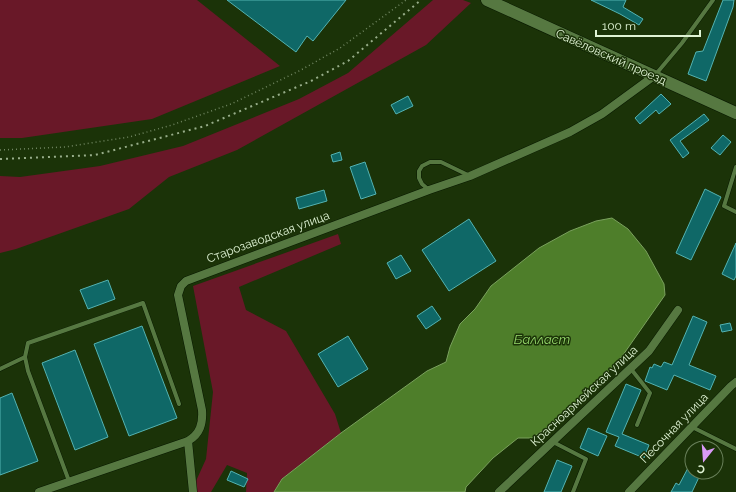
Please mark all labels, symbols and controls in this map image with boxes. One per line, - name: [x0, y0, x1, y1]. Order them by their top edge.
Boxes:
- scale bar: [596, 12, 700, 38]
- text: 100 m: [602, 19, 636, 33]
- street label: Савёловский проезд: [554, 26, 669, 88]
- street label: Старозаводская улица: [205, 208, 331, 266]
- water label: Балласт: [514, 332, 570, 347]
- street label: Красноармейская улица: [528, 343, 640, 449]
- street label: Песочная улица: [637, 390, 711, 466]
- north arrow: [684, 440, 724, 480]
- text: С: [695, 462, 707, 476]

